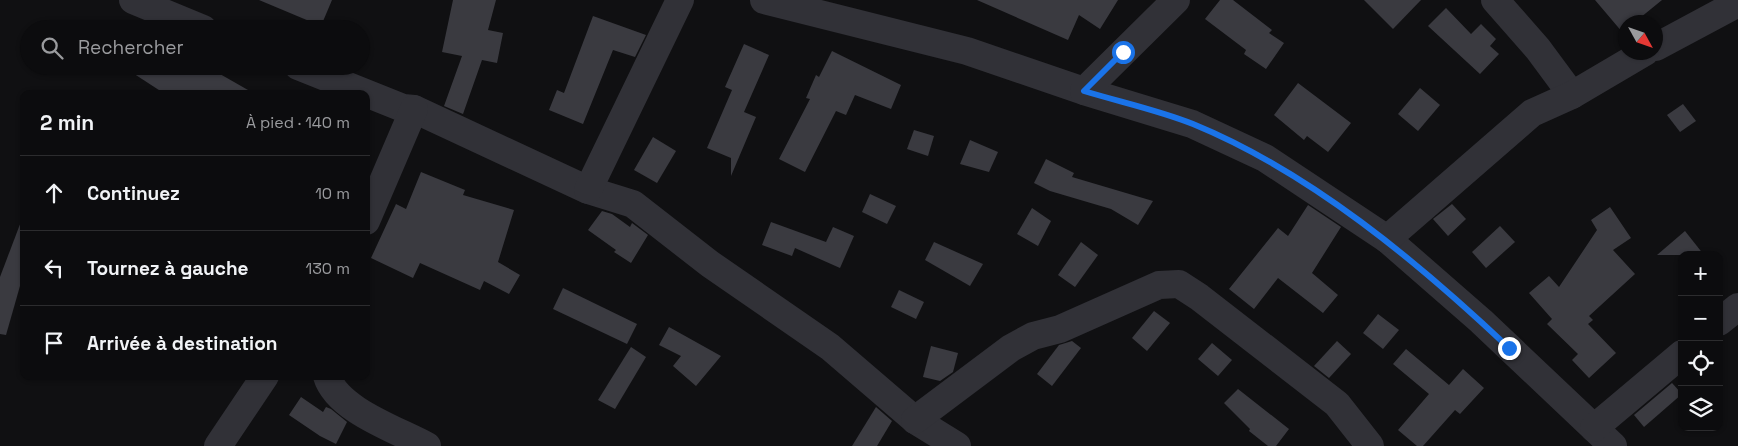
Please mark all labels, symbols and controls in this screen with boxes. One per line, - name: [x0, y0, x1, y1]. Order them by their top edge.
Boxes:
- north arrow: [1618, 15, 1663, 60]
- search box: [20, 20, 370, 75]
- icon: search: [38, 34, 66, 62]
- text: Rechercher: [78, 35, 184, 60]
- route start: [1112, 41, 1135, 64]
- text: 2 min: [40, 109, 94, 136]
- text: À pied · 140 m: [246, 112, 350, 133]
- icon: ahead: [40, 179, 68, 207]
- text: Continuez: [87, 181, 180, 206]
- text: 10 m: [315, 183, 350, 204]
- map controls: [1678, 251, 1723, 431]
- button: +: [1678, 251, 1723, 296]
- icon: left: [40, 254, 68, 282]
- text: Tournez à gauche: [87, 256, 249, 281]
- text: 130 m: [306, 258, 350, 279]
- button: −: [1678, 296, 1723, 341]
- icon: arrive: [40, 329, 68, 357]
- text: Arrivée à destination: [87, 331, 277, 356]
- route end: [1498, 337, 1521, 360]
- button: locate: [1678, 341, 1723, 386]
- button: layers: [1678, 386, 1723, 431]

